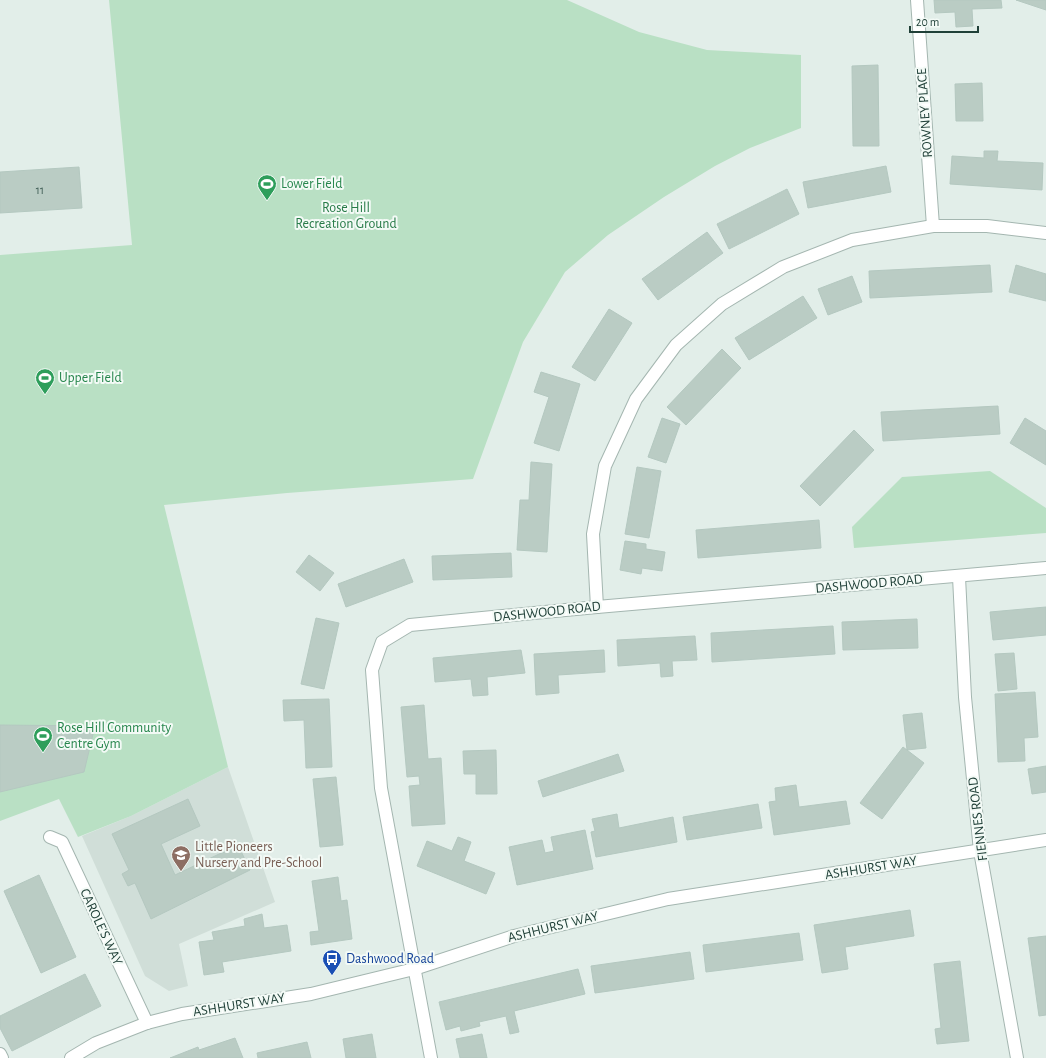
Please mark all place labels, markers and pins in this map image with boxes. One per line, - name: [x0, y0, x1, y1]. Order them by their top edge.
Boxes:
- sports icon: Lower Field: [256, 173, 278, 201]
- place label: Lower Field: [281, 177, 342, 191]
- sports icon: Upper Field: [34, 367, 56, 395]
- place label: Upper Field: [59, 371, 122, 385]
- place label: Rose Hill Community Centre Gym: [57, 721, 171, 751]
- sports icon: Rose Hill Community Centre Gym: [32, 725, 54, 753]
- place label: Little Pioneers Nursery and Pre-School: [195, 840, 322, 870]
- school or university icon: Little Pioneers Nursery and Pre-School: [170, 844, 192, 872]
- bus stop icon: Dashwood Road: [321, 948, 343, 976]
- place label: Dashwood Road: [346, 952, 434, 966]

